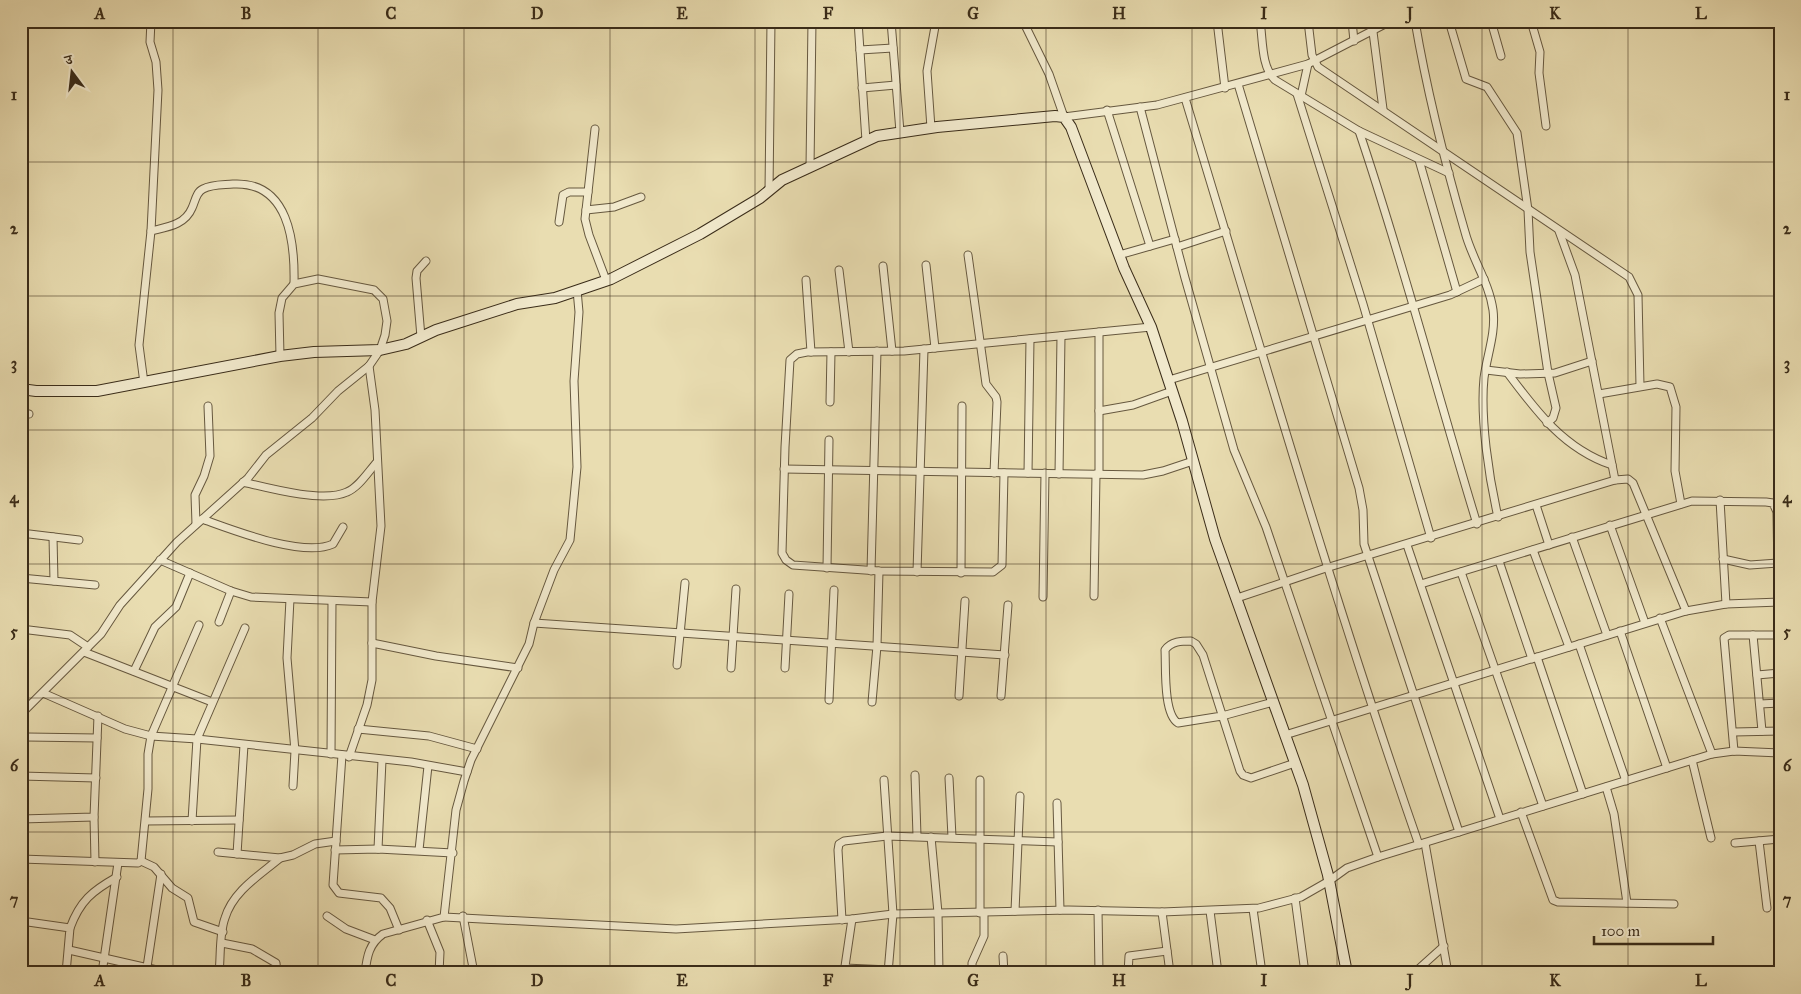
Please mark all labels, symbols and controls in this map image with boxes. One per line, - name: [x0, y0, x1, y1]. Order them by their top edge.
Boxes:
- text: A: [94, 4, 106, 23]
- text: B: [241, 4, 251, 23]
- text: C: [386, 4, 397, 23]
- text: D: [531, 4, 544, 23]
- text: E: [676, 4, 688, 23]
- text: F: [823, 4, 834, 23]
- text: G: [967, 4, 979, 23]
- text: H: [1112, 4, 1126, 23]
- text: I: [1261, 4, 1268, 23]
- text: J: [1405, 4, 1414, 24]
- text: K: [1549, 4, 1561, 23]
- text: L: [1695, 4, 1707, 23]
- north arrow: [48, 48, 98, 98]
- text: उ: [62, 51, 75, 69]
- text: 1: [11, 85, 18, 104]
- text: 1: [1784, 85, 1791, 104]
- text: 2: [10, 219, 19, 238]
- text: 2: [1783, 219, 1792, 238]
- text: 3: [11, 354, 17, 374]
- text: 3: [1784, 354, 1790, 374]
- text: 4: [10, 488, 20, 508]
- text: 4: [1783, 488, 1793, 508]
- text: 5: [10, 622, 18, 641]
- text: 5: [1783, 622, 1791, 641]
- text: 6: [10, 756, 19, 775]
- text: 6: [1783, 756, 1792, 775]
- text: 7: [10, 890, 19, 909]
- text: 7: [1783, 890, 1792, 909]
- scale bar: [1594, 914, 1712, 946]
- text: 100 m: [1601, 922, 1641, 940]
- text: A: [94, 971, 106, 990]
- text: B: [241, 971, 251, 990]
- text: C: [386, 971, 397, 990]
- text: D: [531, 971, 544, 990]
- text: E: [676, 971, 688, 990]
- text: F: [823, 971, 834, 990]
- text: G: [967, 971, 979, 990]
- text: H: [1112, 971, 1126, 990]
- text: I: [1261, 971, 1268, 990]
- text: J: [1405, 971, 1414, 991]
- text: K: [1549, 971, 1561, 990]
- text: L: [1695, 971, 1707, 990]

